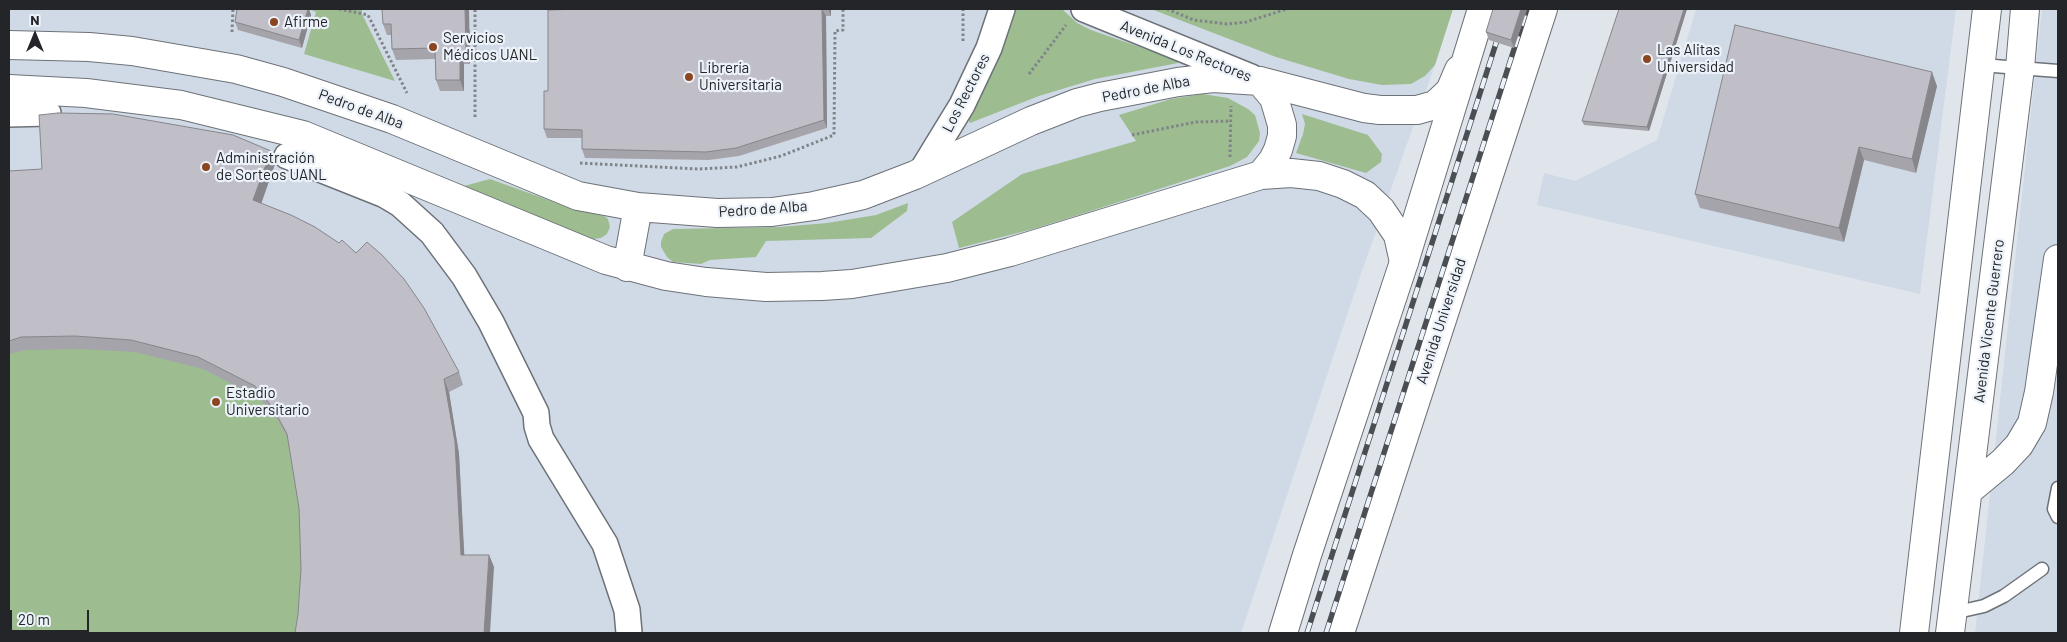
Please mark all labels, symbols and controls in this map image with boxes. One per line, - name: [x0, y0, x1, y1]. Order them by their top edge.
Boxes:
- north arrow: [10, 10, 60, 60]
- text: N: [30, 11, 40, 28]
- place label: Afirme: [284, 13, 328, 31]
- marker: Afirme: [268, 16, 280, 28]
- street label: Avenida Los Rectores: [1118, 16, 1254, 86]
- place label: Servicios Médicos UANL: [443, 29, 537, 64]
- marker: Servicios Médicos UANL: [427, 41, 439, 53]
- place label: Las Alitas Universidad: [1657, 41, 1734, 76]
- street label: Los Rectores: [939, 51, 993, 135]
- marker: Las Alitas Universidad: [1641, 53, 1653, 65]
- place label: Librería Universitaria: [699, 59, 782, 94]
- marker: Librería Universitaria: [683, 71, 695, 83]
- street label: Pedro de Alba: [1101, 72, 1191, 106]
- street label: Pedro de Alba: [316, 85, 406, 133]
- place label: Administración de Sorteos UANL: [216, 149, 327, 184]
- marker: Administración de Sorteos UANL: [200, 161, 212, 173]
- street label: Pedro de Alba: [718, 197, 808, 221]
- street label: Avenida Vicente Guerrero: [1970, 238, 2008, 404]
- street label: Avenida Universidad: [1412, 256, 1470, 386]
- place label: Estadio Universitario: [226, 384, 310, 419]
- marker: Estadio Universitario: [210, 396, 222, 408]
- scale bar: [12, 600, 91, 632]
- text: 20 m: [18, 610, 50, 628]

